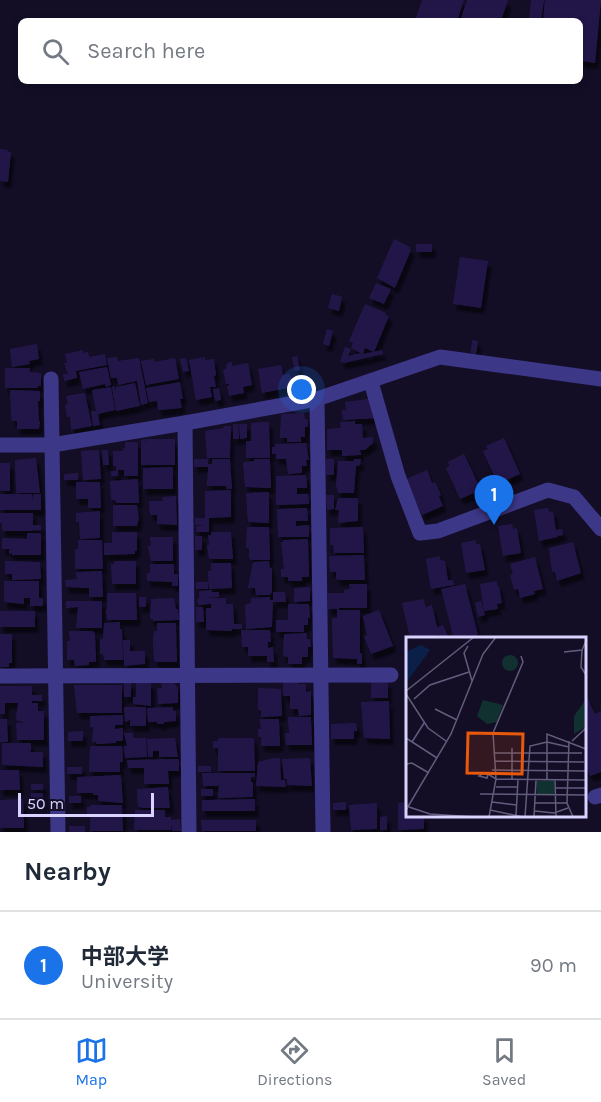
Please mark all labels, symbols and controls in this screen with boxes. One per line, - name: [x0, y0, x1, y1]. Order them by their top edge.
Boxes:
- search box: [18, 18, 583, 84]
- icon: search: [39, 35, 72, 68]
- text: Search here: [87, 38, 205, 64]
- your location: [287, 375, 316, 404]
- pin: 1: [474, 476, 514, 525]
- inset map: [406, 637, 586, 817]
- scale bar: [18, 790, 154, 818]
- text: 50 m: [27, 794, 64, 813]
- text: Nearby: [24, 856, 111, 887]
- text: 中部大学: [81, 944, 169, 970]
- text: 1: [40, 954, 47, 977]
- text: 90 m: [530, 954, 577, 977]
- text: University: [81, 970, 173, 993]
- tab: Map: [75, 1034, 108, 1089]
- tab: Directions: [257, 1034, 332, 1089]
- tab: Saved: [482, 1034, 526, 1089]

